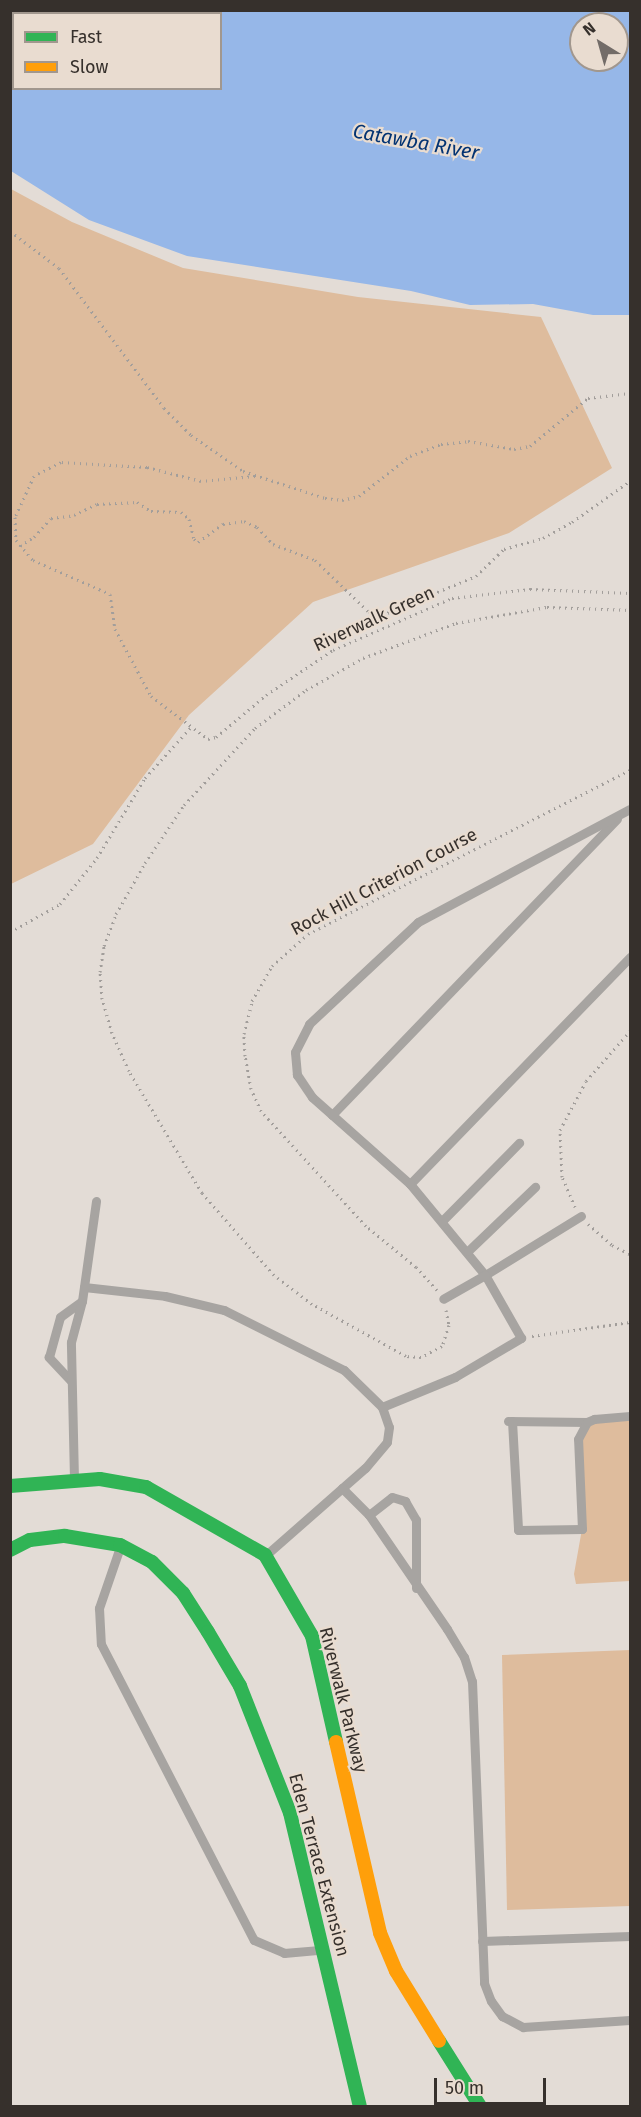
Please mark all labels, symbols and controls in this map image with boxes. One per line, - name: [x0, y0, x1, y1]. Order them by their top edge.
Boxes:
- legend: [12, 12, 222, 90]
- north arrow: [569, 12, 629, 72]
- text: N: [579, 18, 599, 40]
- text: Fast: [70, 26, 102, 48]
- text: Slow: [70, 56, 108, 78]
- water label: Catawba River: [351, 119, 481, 165]
- street label: Riverwalk Green: [310, 582, 438, 656]
- street label: Rock Hill Criterion Course: [287, 824, 481, 940]
- street label: Riverwalk Parkway: [314, 1625, 372, 1775]
- street label: Eden Terrace Extension: [284, 1771, 354, 1959]
- scale bar: [437, 2066, 550, 2104]
- text: 50 m: [445, 2077, 484, 2099]

